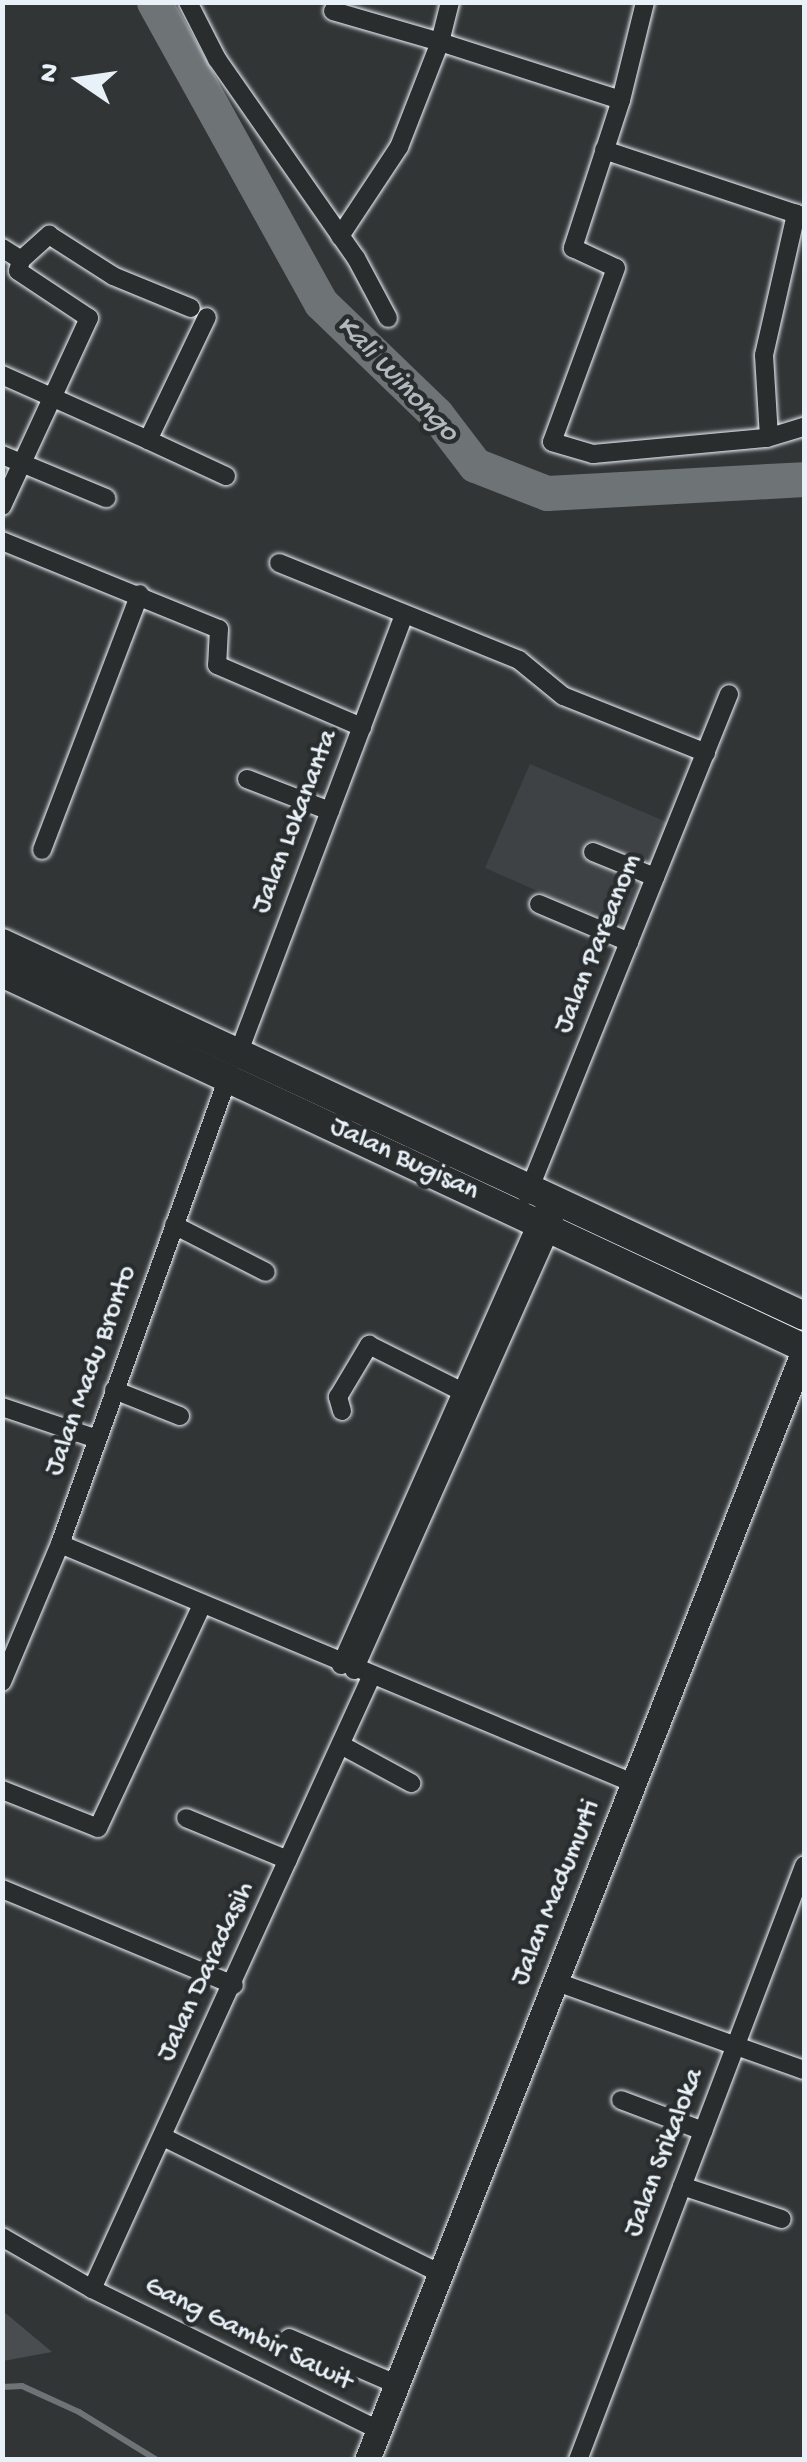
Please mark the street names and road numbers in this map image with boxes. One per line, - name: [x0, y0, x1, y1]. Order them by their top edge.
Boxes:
- street label: Jalan Lokananta: [246, 725, 346, 919]
- street label: Jalan Pareanom: [548, 849, 650, 1039]
- street label: Jalan Bugisan: [324, 1111, 484, 1209]
- street label: Jalan Madu Bronto: [38, 1261, 146, 1481]
- street label: Jalan Madumurti: [505, 1795, 609, 1991]
- street label: Jalan Daradasih: [151, 1877, 263, 2067]
- street label: Jalan Srikaloka: [617, 2064, 713, 2242]
- street label: Gang Gambir Sawit: [138, 2270, 358, 2400]

